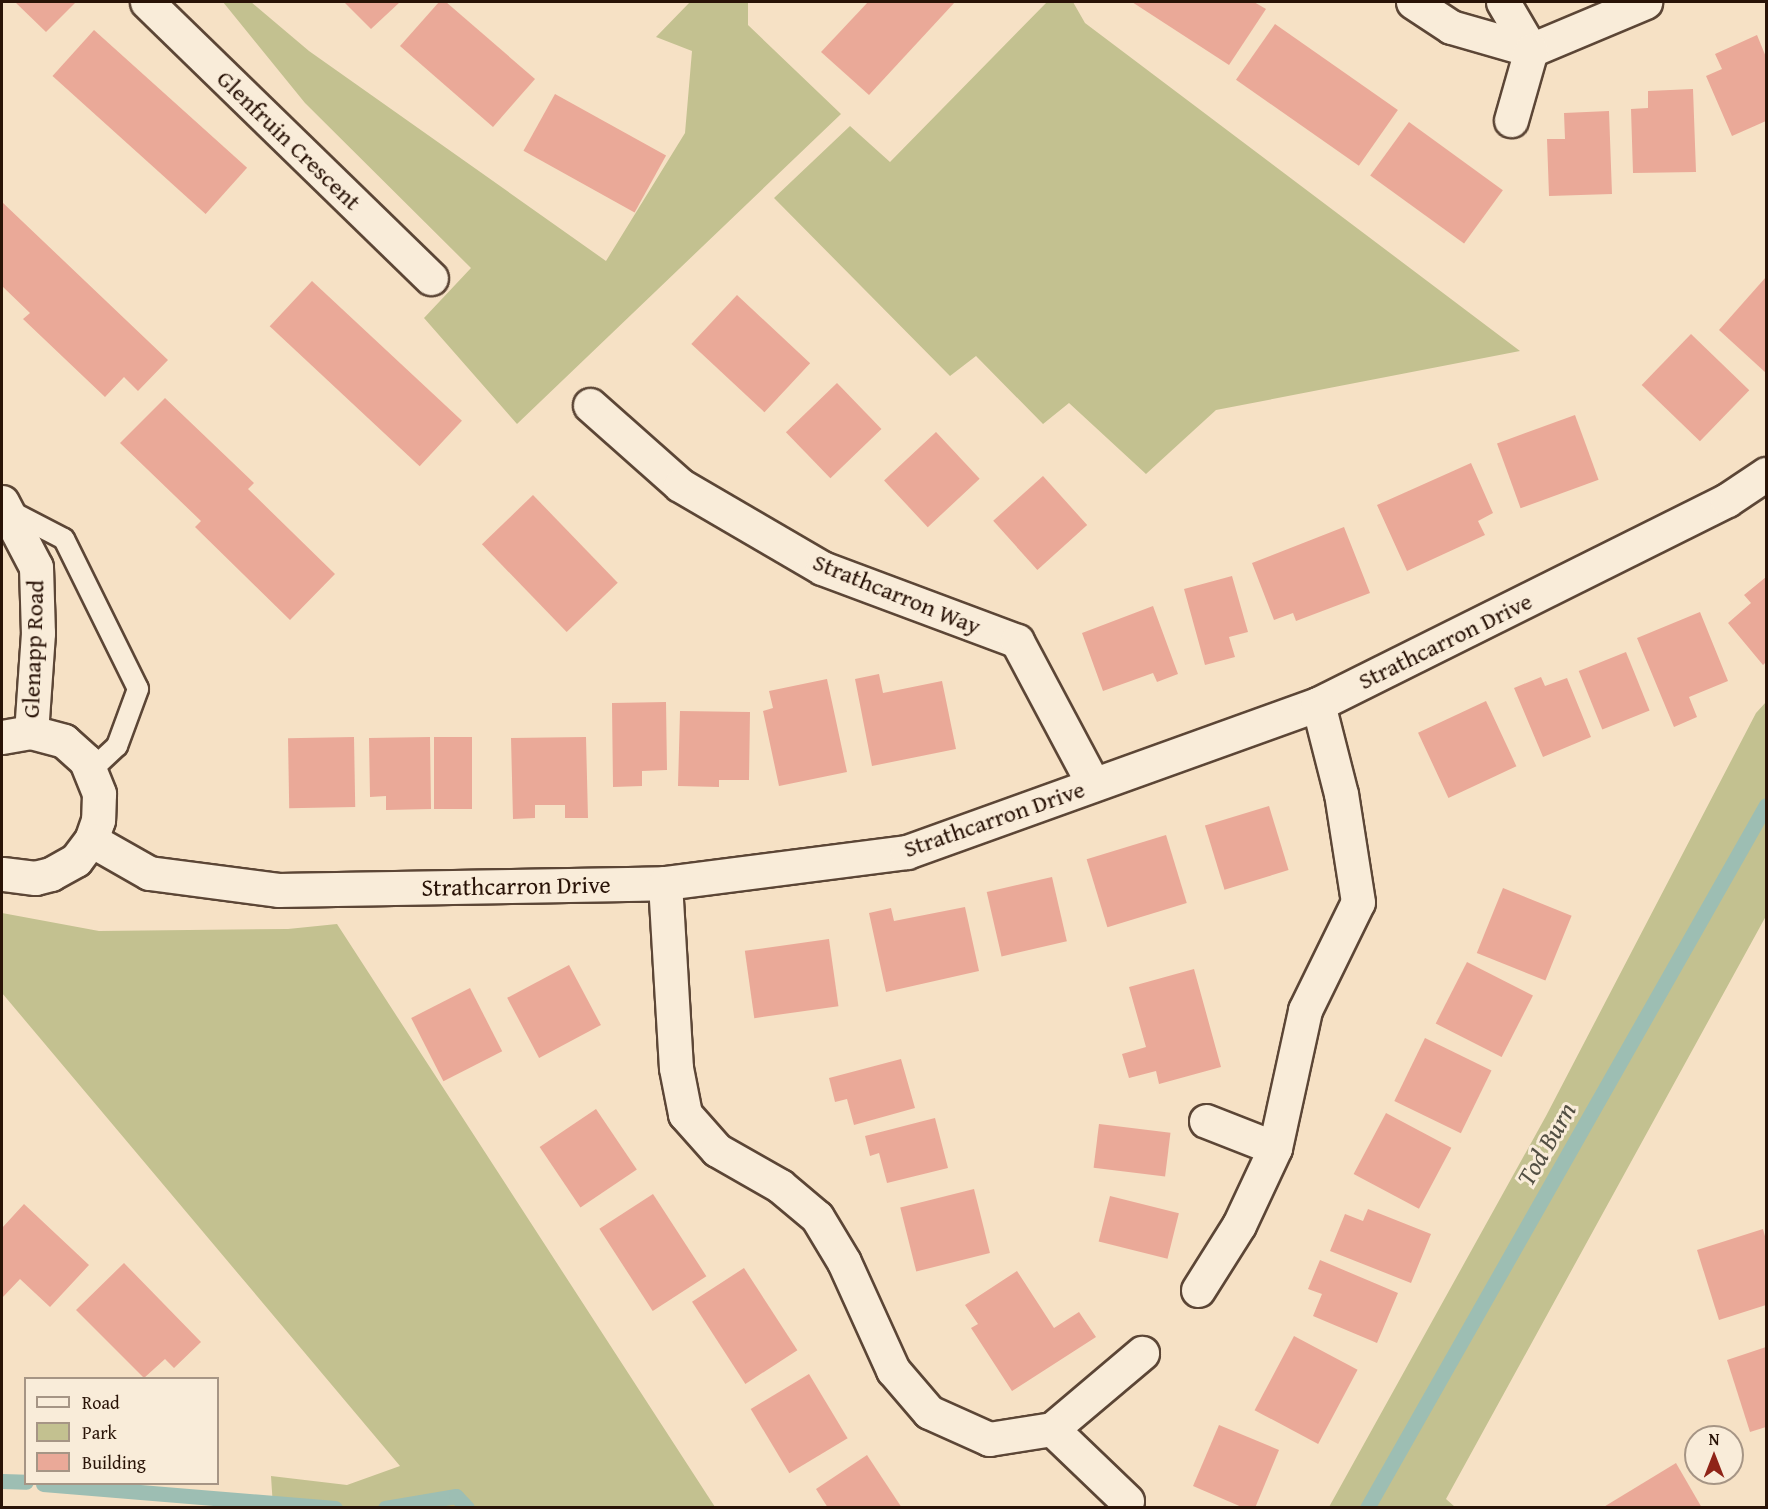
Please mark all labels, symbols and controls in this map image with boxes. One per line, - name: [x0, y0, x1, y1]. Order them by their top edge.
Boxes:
- street label: Glenfruin Crescent: [211, 64, 367, 216]
- street label: Strathcarron Way: [809, 547, 985, 641]
- street label: Glenapp Road: [16, 579, 50, 719]
- street label: Strathcarron Drive: [1354, 587, 1536, 695]
- street label: Strathcarron Drive: [900, 775, 1088, 863]
- street label: Strathcarron Drive: [421, 870, 611, 902]
- water label: Tod Burn: [1510, 1097, 1582, 1191]
- legend: [24, 1377, 219, 1485]
- text: Road: [82, 1389, 120, 1416]
- text: Park: [82, 1419, 117, 1446]
- north arrow: [1684, 1425, 1744, 1485]
- text: N: [1709, 1427, 1719, 1451]
- text: Building: [82, 1449, 146, 1476]

